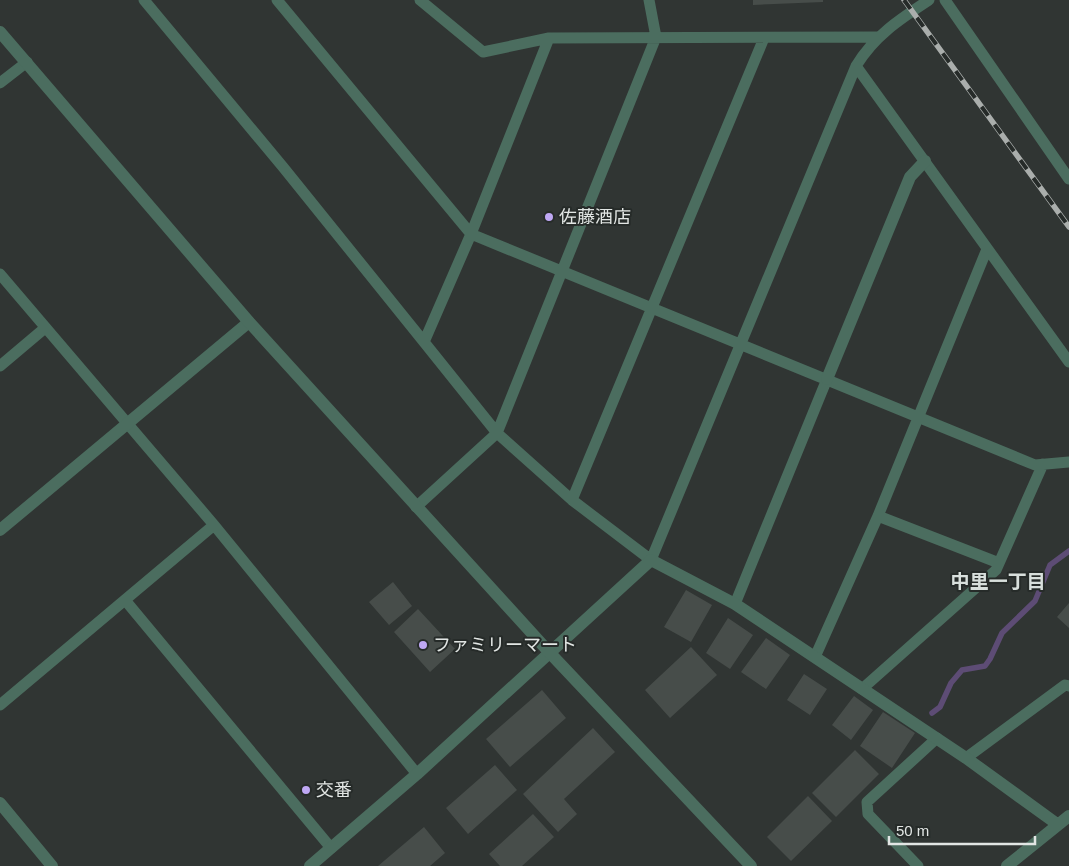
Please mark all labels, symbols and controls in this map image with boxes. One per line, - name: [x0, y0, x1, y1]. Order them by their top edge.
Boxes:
- place label: 佐藤酒店: [559, 207, 631, 227]
- marker: 佐藤酒店: [543, 211, 555, 223]
- district label: 中里一丁目: [950, 571, 1046, 592]
- place label: ファミリーマート: [433, 635, 577, 655]
- marker: ファミリーマート: [417, 639, 429, 651]
- place label: 交番: [316, 780, 352, 800]
- marker: 交番: [300, 784, 312, 796]
- scale bar: [889, 814, 1035, 846]
- text: 50 m: [896, 822, 929, 839]

